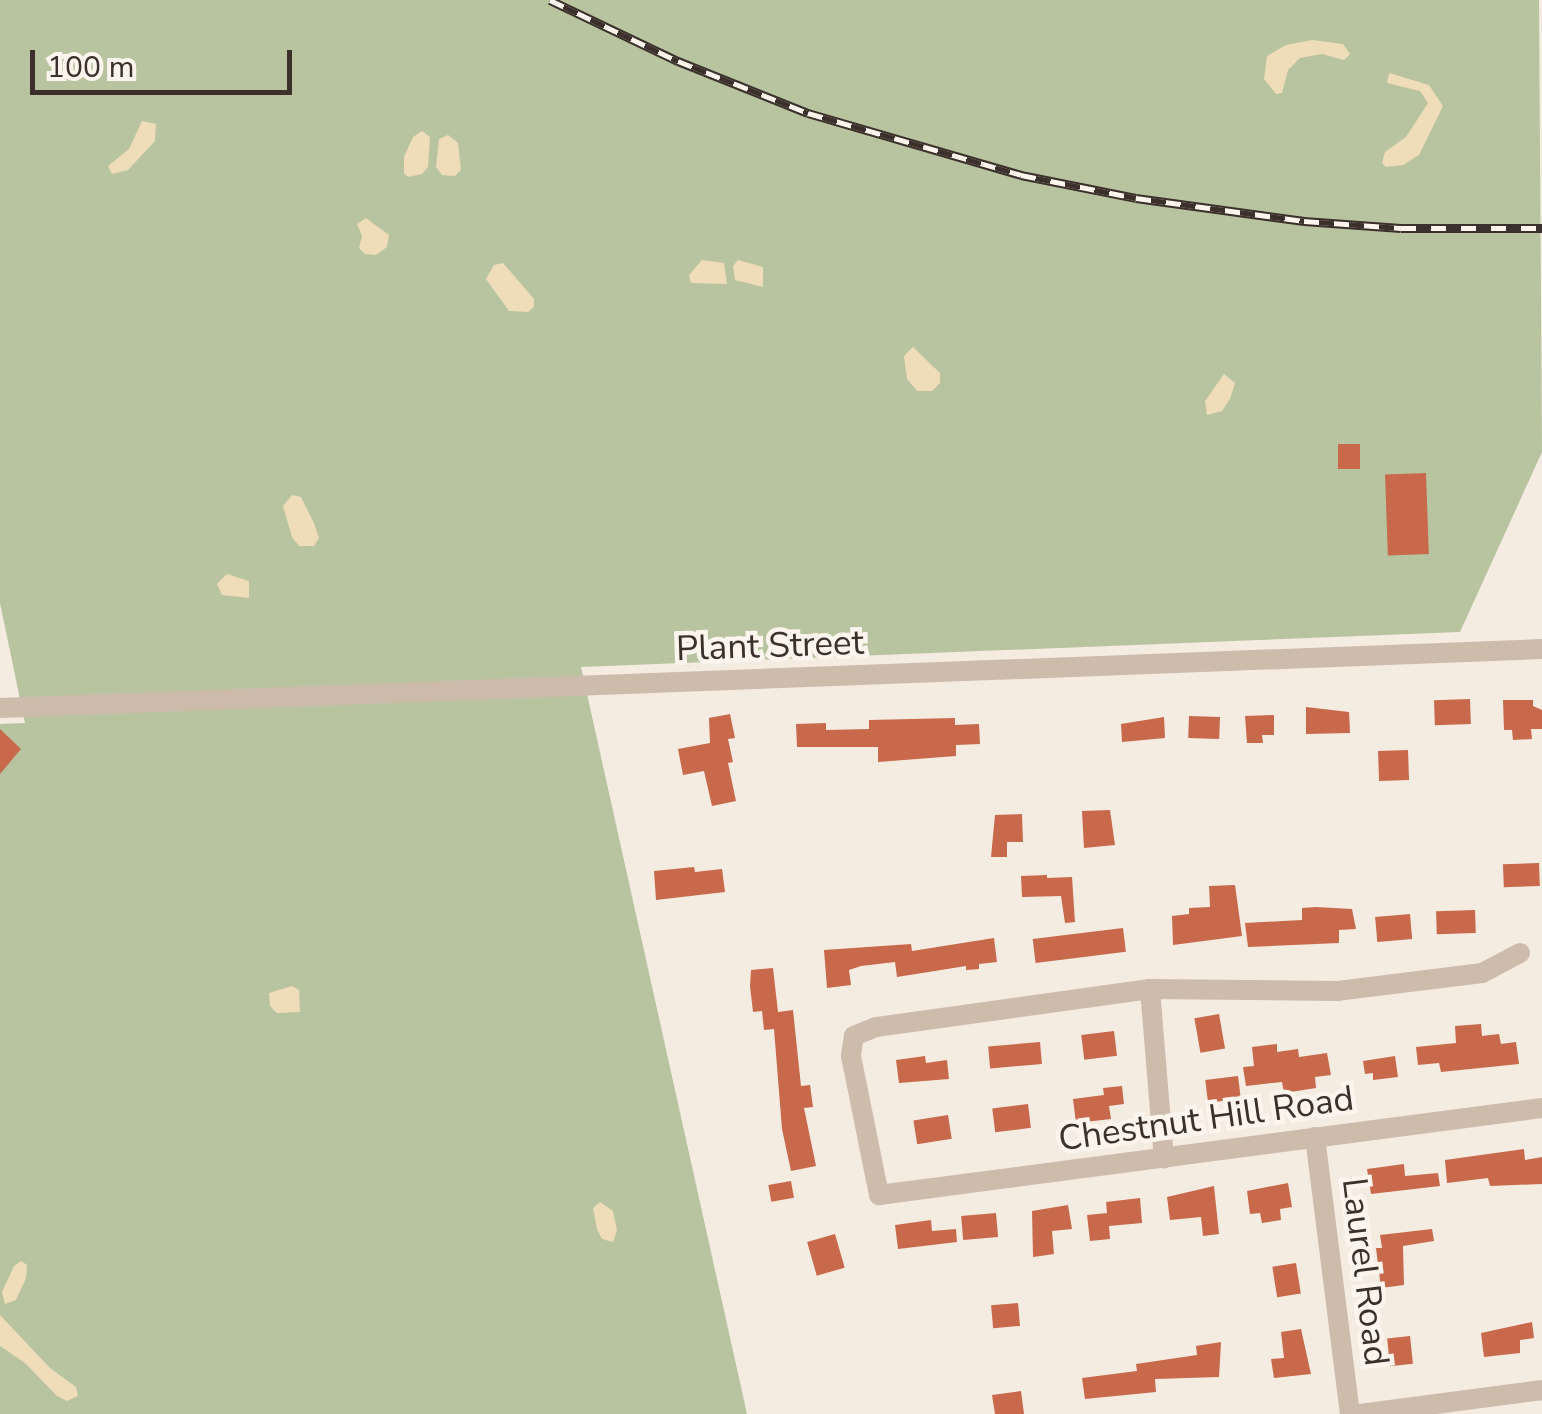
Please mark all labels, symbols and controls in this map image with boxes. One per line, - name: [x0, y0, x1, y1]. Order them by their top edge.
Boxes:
- scale bar: [35, 30, 298, 92]
- text: 100 m: [47, 47, 134, 88]
- street label: Plant Street: [675, 622, 865, 670]
- street label: Chestnut Hill Road: [1056, 1077, 1356, 1161]
- street label: Laurel Road: [1333, 1176, 1397, 1368]

